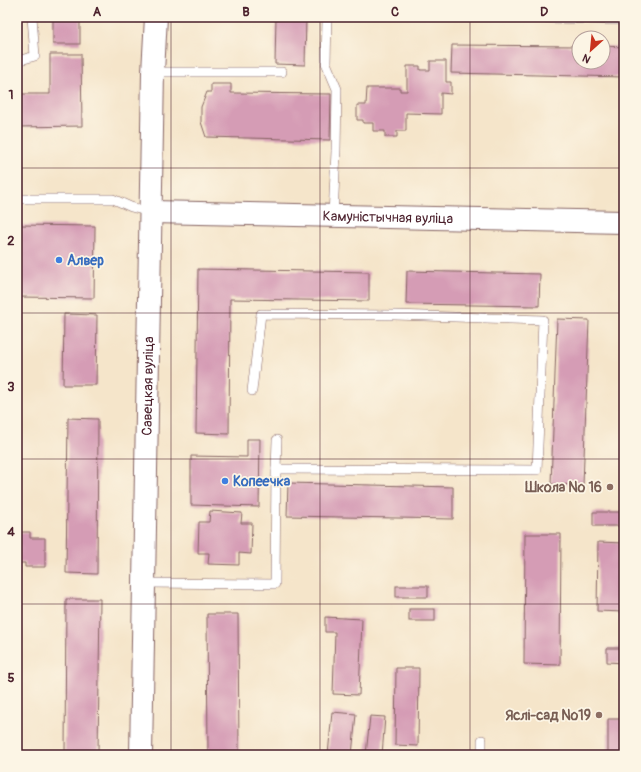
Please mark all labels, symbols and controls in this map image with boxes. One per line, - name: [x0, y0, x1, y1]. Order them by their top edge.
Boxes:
- text: A: [93, 4, 102, 20]
- text: B: [242, 4, 250, 20]
- text: C: [391, 4, 399, 20]
- text: D: [540, 4, 548, 20]
- north arrow: [571, 30, 611, 70]
- text: N: [580, 51, 593, 66]
- text: 1: [8, 87, 14, 103]
- street label: Камуністычная вуліца: [323, 208, 453, 227]
- text: 2: [7, 233, 15, 249]
- place label: Алвер: [67, 252, 104, 269]
- marker: Алвер: [54, 255, 64, 265]
- street label: Савецкая вуліца: [139, 336, 157, 436]
- text: 3: [7, 379, 15, 395]
- place label: Копеечка: [233, 473, 291, 490]
- marker: Копеечка: [220, 476, 230, 486]
- place label: Школа № 16: [524, 479, 602, 496]
- marker: Школа № 16: [605, 482, 615, 492]
- text: 4: [7, 524, 15, 540]
- text: 5: [7, 670, 15, 686]
- place label: Яслі-сад №19: [505, 707, 591, 724]
- marker: Яслі-сад №19: [594, 710, 604, 720]

